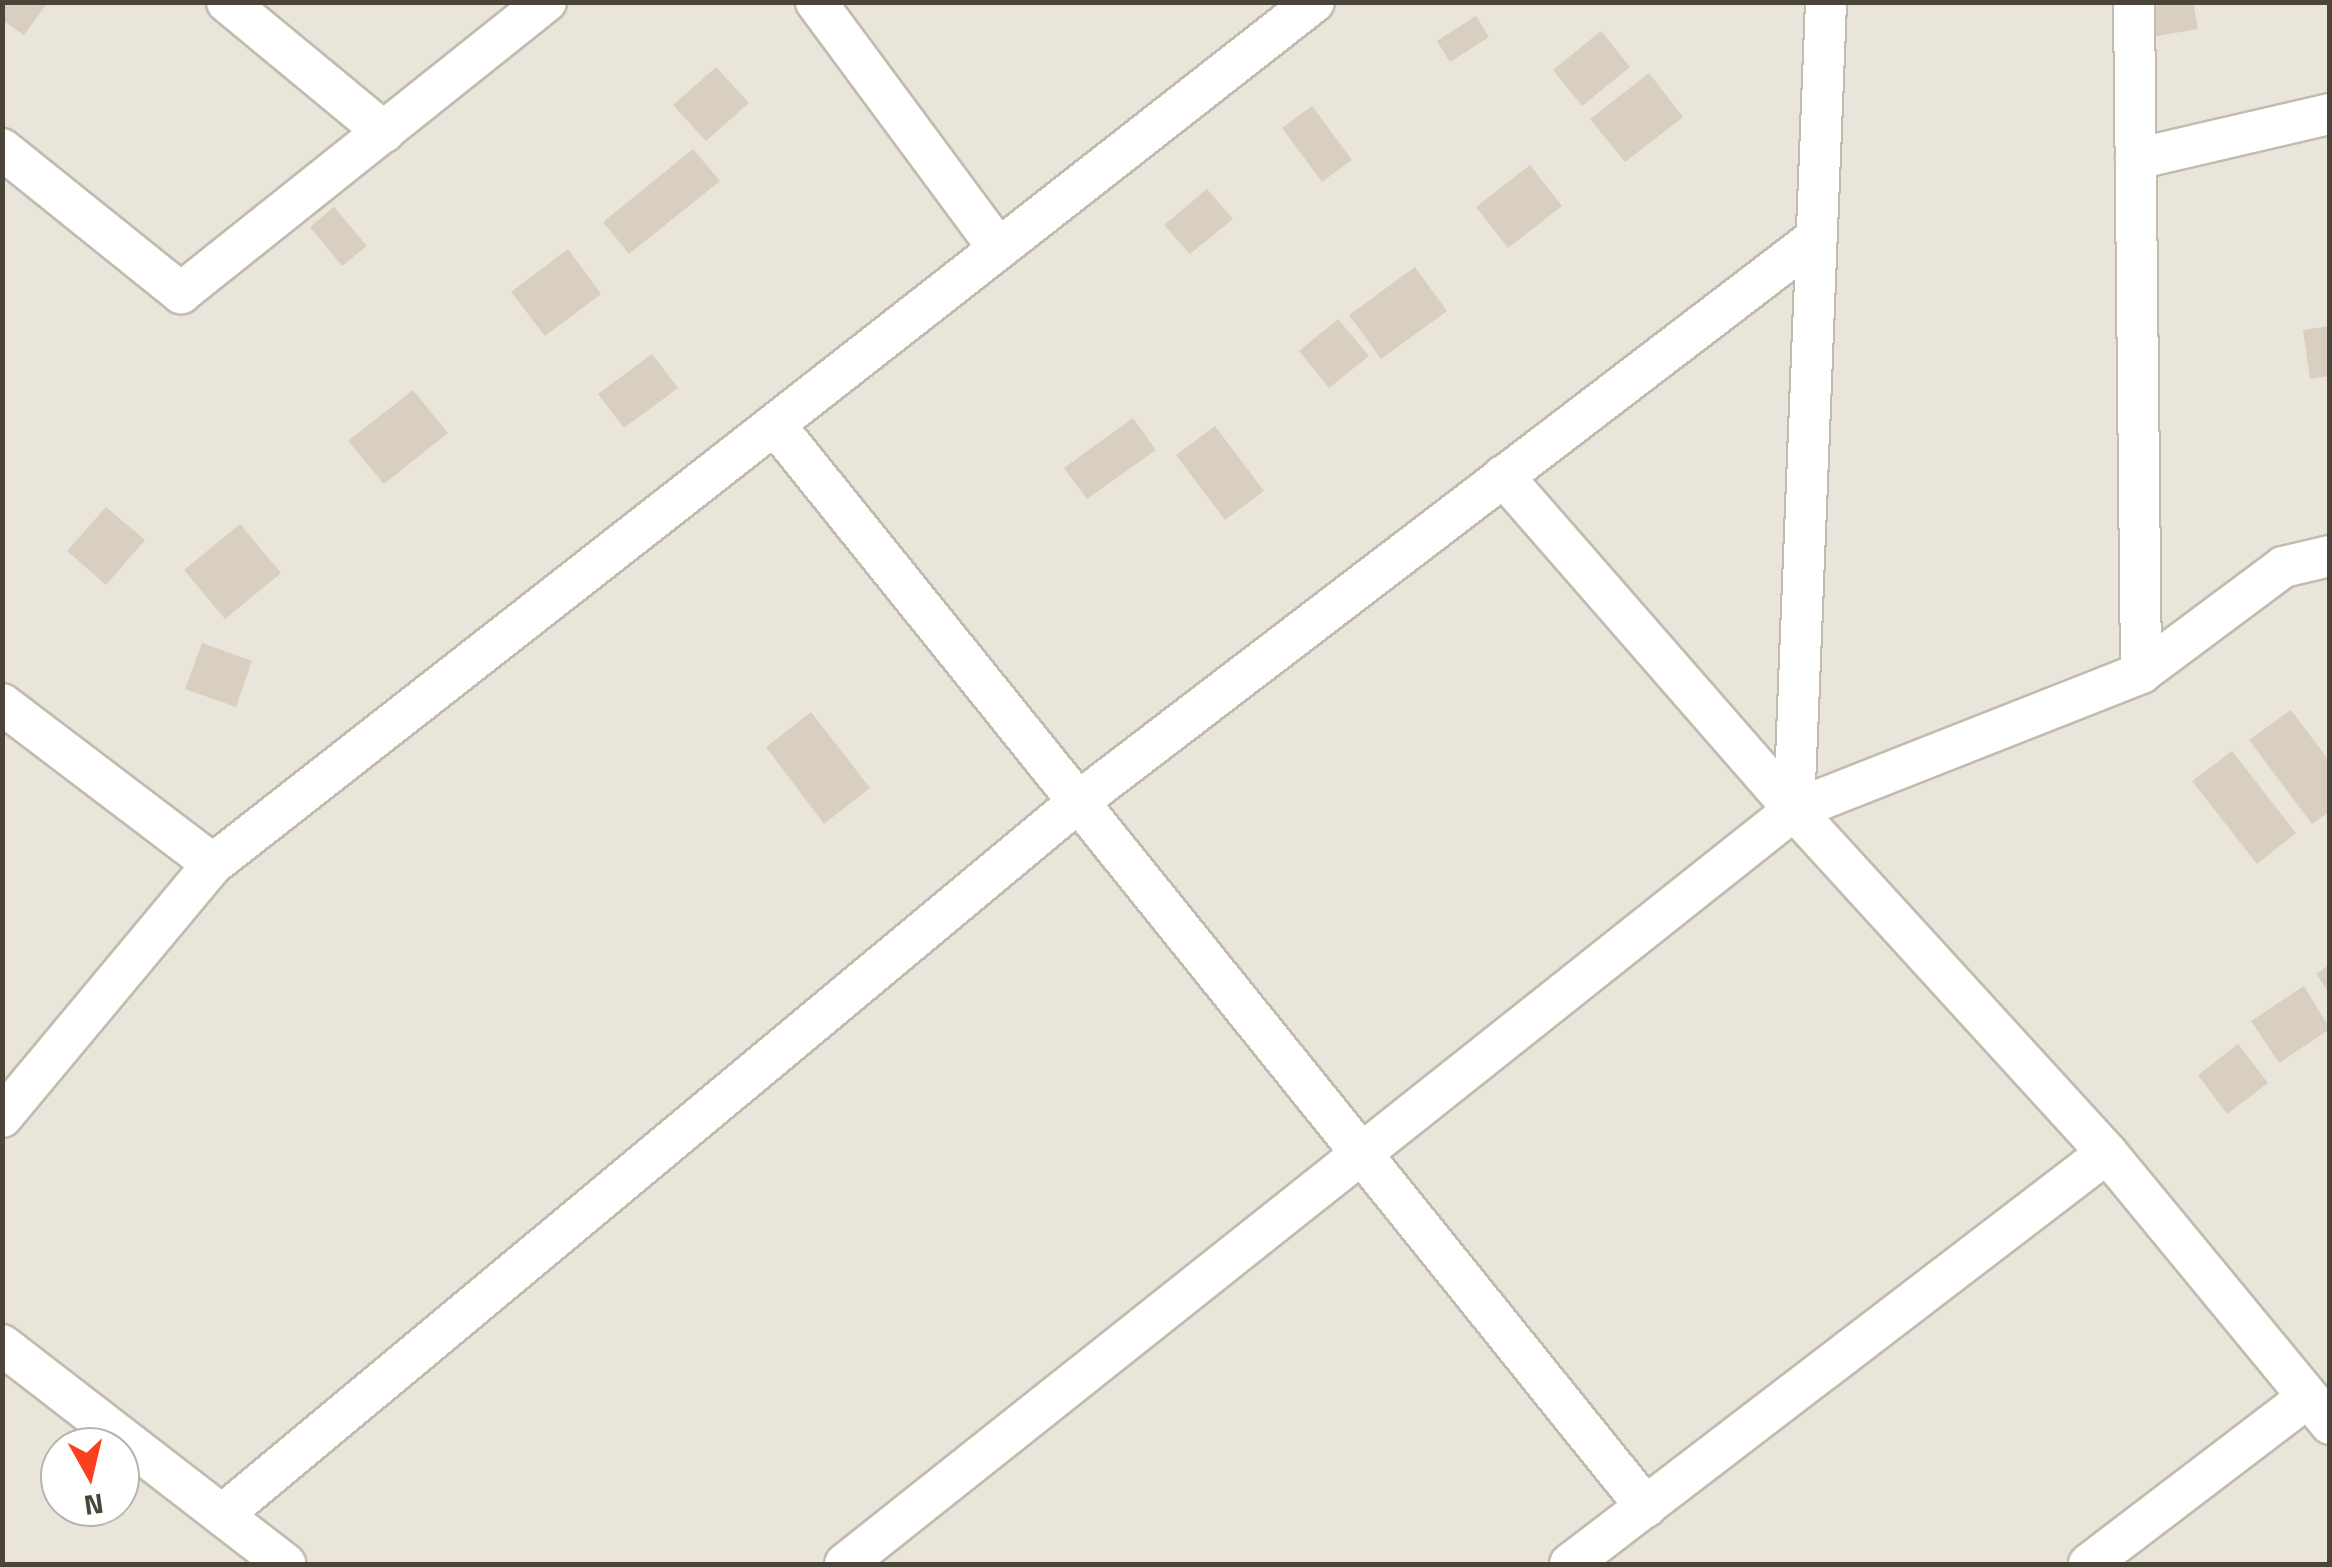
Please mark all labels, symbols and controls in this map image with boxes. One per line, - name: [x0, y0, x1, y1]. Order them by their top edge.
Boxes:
- north arrow: [40, 1427, 140, 1527]
- text: N: [81, 1483, 107, 1528]

